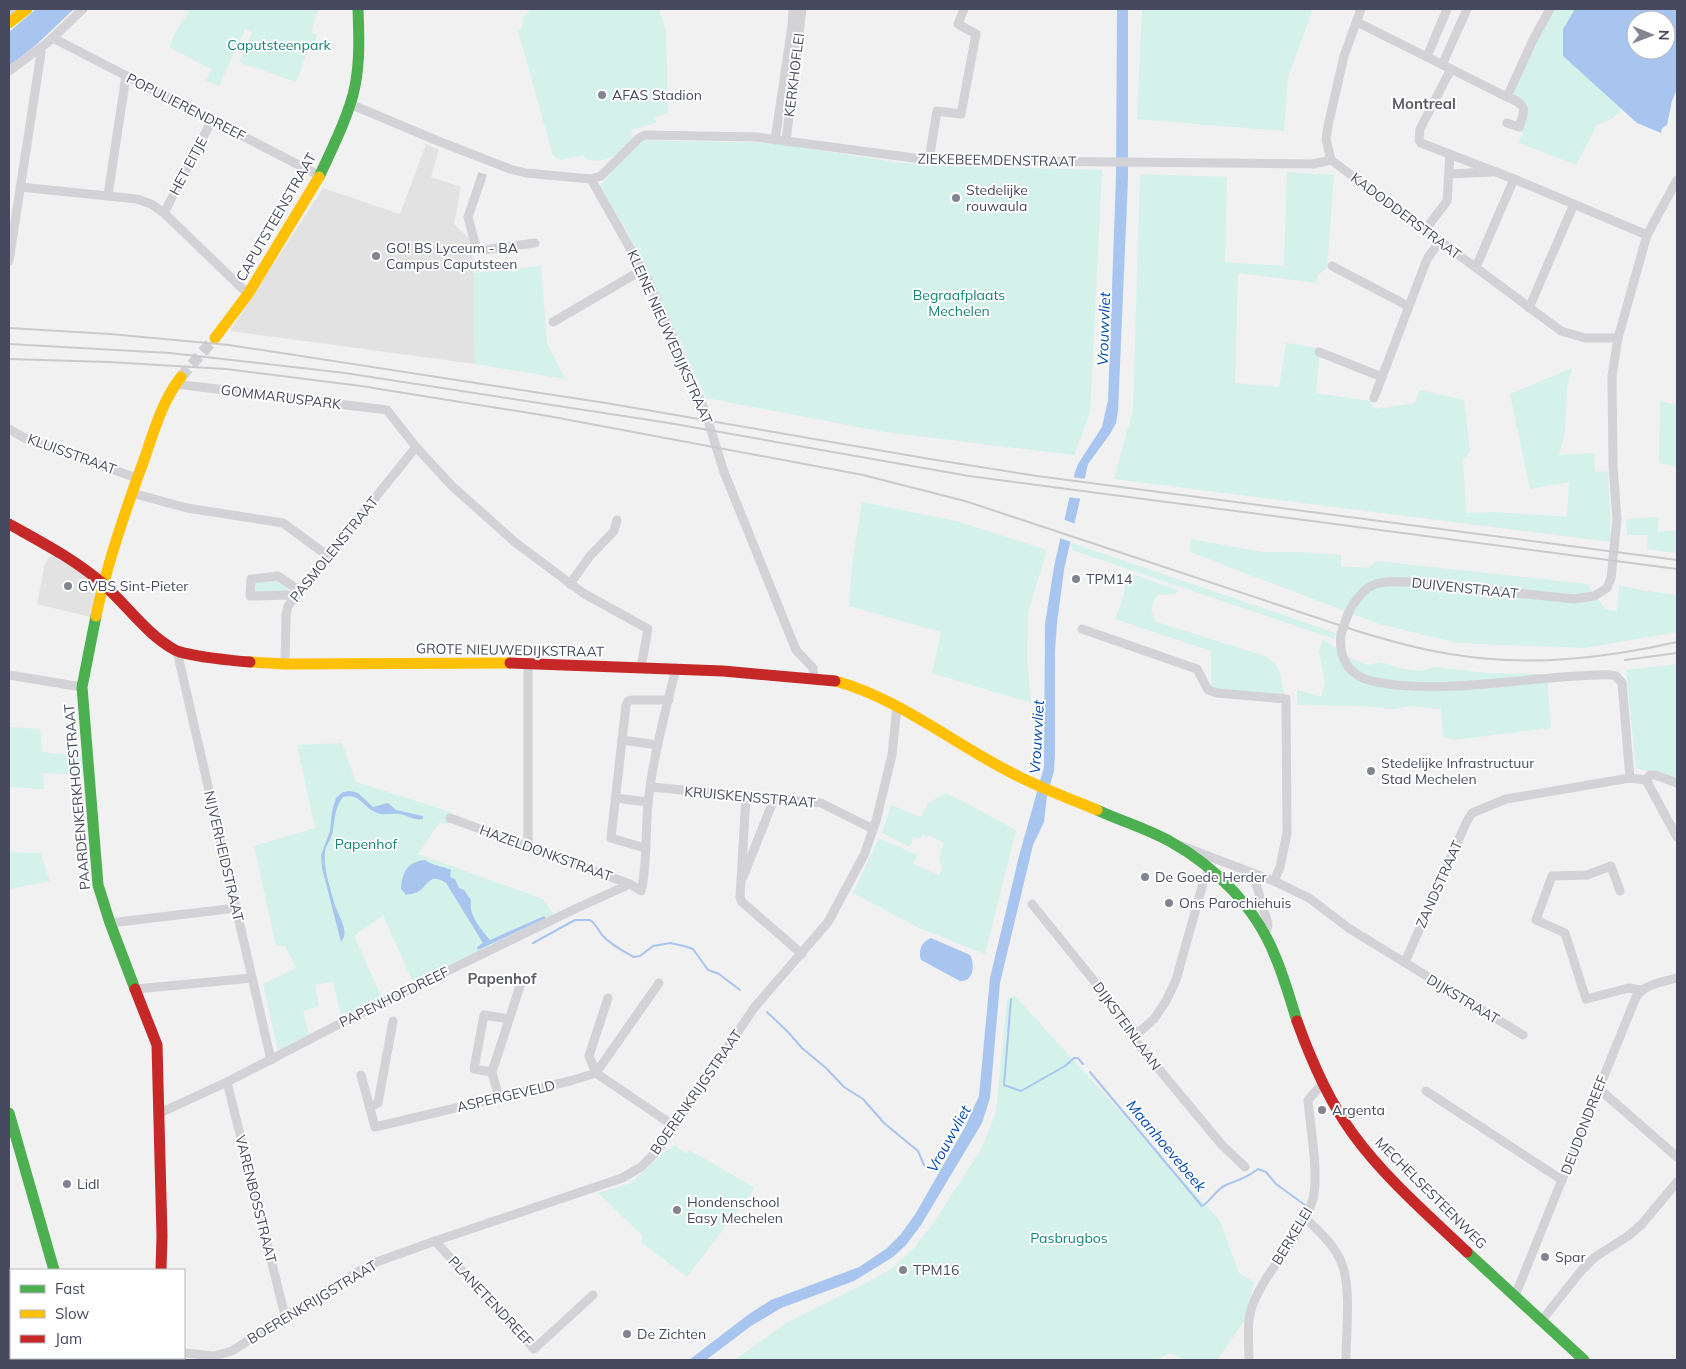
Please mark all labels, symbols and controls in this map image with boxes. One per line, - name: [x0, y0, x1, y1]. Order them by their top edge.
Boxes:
- north arrow: [1626, 10, 1676, 60]
- text: N: [1655, 30, 1673, 41]
- street label: KERKHOFLEI: [780, 32, 808, 118]
- park label: Caputsteenpark: [227, 36, 331, 54]
- street label: POPULIERENDREEF: [123, 69, 249, 145]
- place label: AFAS Stadion: [612, 86, 702, 104]
- marker: AFAS Stadion: [596, 89, 608, 101]
- district label: Montreal: [1392, 94, 1456, 113]
- street label: HET EITJE: [165, 134, 211, 198]
- street label: CAPUTSTEENSTRAAT: [232, 149, 320, 284]
- street label: ZIEKEBEEMDENSTRAAT: [917, 150, 1077, 170]
- street label: KADODDERSTRAAT: [1347, 169, 1465, 264]
- place label: Stedelijke rouwaula: [966, 181, 1028, 215]
- marker: Stedelijke rouwaula: [950, 192, 962, 204]
- place label: GO! BS Lyceum - BA Campus Caputsteen: [386, 239, 519, 273]
- street label: KLEINE NIEUWEDIJKSTRAAT: [623, 247, 717, 427]
- marker: GO! BS Lyceum - BA Campus Caputsteen: [370, 250, 382, 262]
- park label: Begraafplaats Mechelen: [913, 286, 1005, 320]
- water label: Vrouwvliet: [1093, 291, 1114, 366]
- street label: GOMMARUSPARK: [220, 381, 343, 413]
- street label: KLUISSTRAAT: [25, 430, 119, 479]
- street label: PASMOLENSTRAAT: [286, 492, 382, 605]
- place label: TPM14: [1086, 570, 1133, 588]
- marker: TPM14: [1070, 573, 1082, 585]
- street label: DUIVENSTRAAT: [1411, 573, 1520, 603]
- place label: GVBS Sint-Pieter: [78, 577, 189, 595]
- marker: GVBS Sint-Pieter: [62, 580, 74, 592]
- street label: GROTE NIEUWEDIJKSTRAAT: [416, 639, 605, 661]
- water label: Vrouwvliet: [1025, 699, 1048, 774]
- street label: PAARDENKERKHOFSTRAAT: [60, 703, 94, 891]
- place label: Stedelijke Infrastructuur Stad Mechelen: [1381, 754, 1535, 788]
- marker: Stedelijke Infrastructuur Stad Mechelen: [1365, 765, 1377, 777]
- street label: KRUISKENSSTRAAT: [684, 782, 817, 812]
- street label: NIJVERHEIDSTRAAT: [200, 789, 248, 924]
- street label: HAZELDONKSTRAAT: [477, 821, 615, 886]
- park label: Papenhof: [335, 835, 397, 853]
- street label: ZANDSTRAAT: [1412, 837, 1467, 931]
- place label: De Goede Herder: [1155, 868, 1268, 886]
- marker: De Goede Herder: [1139, 871, 1151, 883]
- place label: Ons Parochiehuis: [1179, 894, 1291, 912]
- marker: Ons Parochiehuis: [1163, 897, 1175, 909]
- street label: PAPENHOFDREEF: [336, 963, 452, 1031]
- district label: Papenhof: [468, 969, 537, 988]
- street label: DIJKSTRAAT: [1423, 970, 1503, 1028]
- street label: DIJKSTEINLAAN: [1089, 978, 1165, 1074]
- street label: BOERENKRIJGSTRAAT: [646, 1026, 746, 1158]
- street label: DEUDONDREEF: [1557, 1073, 1611, 1177]
- street label: ASPERGEVELD: [455, 1076, 557, 1116]
- water label: Maanhoevebeek: [1122, 1096, 1211, 1196]
- water label: Vrouwvliet: [922, 1101, 975, 1176]
- place label: Argenta: [1332, 1101, 1385, 1119]
- marker: Argenta: [1316, 1104, 1328, 1116]
- street label: VARENBOSSTRAAT: [231, 1133, 281, 1265]
- street label: MECHELSESTEENWEG: [1371, 1133, 1491, 1253]
- place label: Lidl: [77, 1175, 100, 1193]
- marker: Lidl: [61, 1178, 73, 1190]
- place label: Hondenschool Easy Mechelen: [687, 1193, 783, 1227]
- marker: Hondenschool Easy Mechelen: [671, 1204, 683, 1216]
- street label: BERKELEI: [1268, 1204, 1316, 1268]
- park label: Pasbrugbos: [1030, 1229, 1108, 1247]
- place label: Spar: [1555, 1248, 1587, 1266]
- marker: Spar: [1539, 1251, 1551, 1263]
- street label: PLANETENDREEF: [445, 1252, 538, 1350]
- street label: BOERENKRIJGSTRAAT: [244, 1256, 381, 1348]
- place label: TPM16: [913, 1261, 959, 1279]
- marker: TPM16: [897, 1264, 909, 1276]
- legend: [10, 1269, 185, 1359]
- text: Fast: [55, 1279, 85, 1298]
- text: Slow: [55, 1304, 89, 1323]
- place label: De Zichten: [637, 1325, 706, 1343]
- marker: De Zichten: [621, 1328, 633, 1340]
- text: Jam: [55, 1329, 82, 1348]

